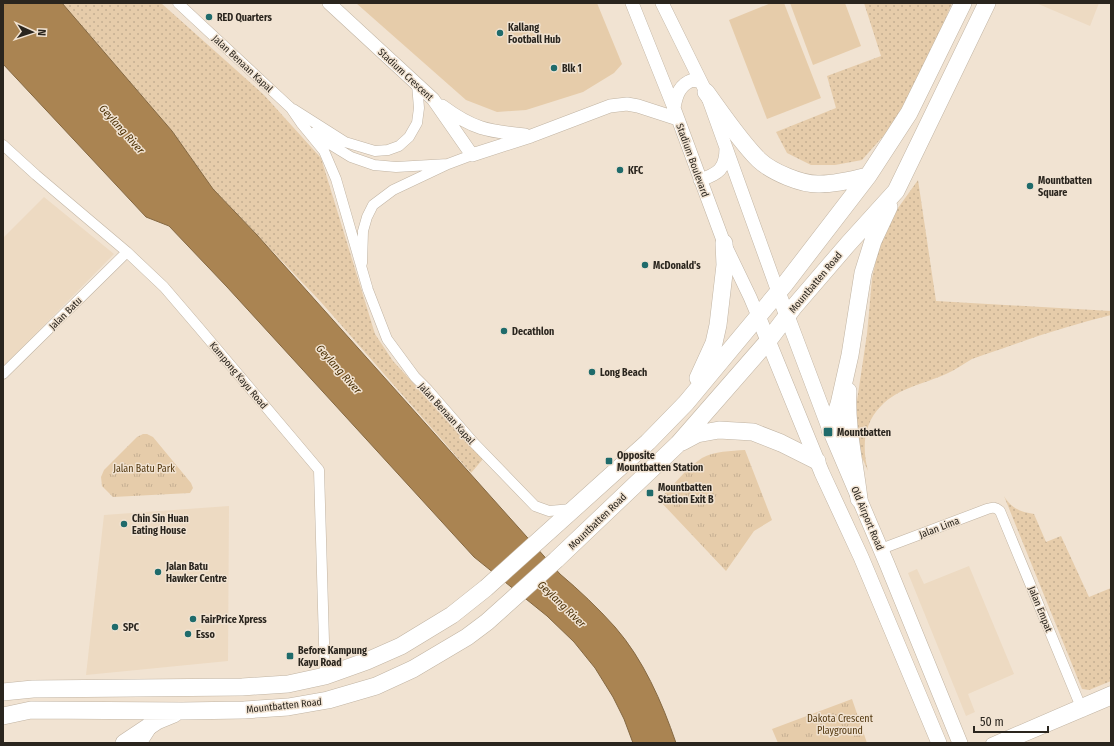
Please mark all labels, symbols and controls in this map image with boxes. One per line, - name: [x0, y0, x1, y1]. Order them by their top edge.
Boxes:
- north arrow: [12, 12, 52, 52]
- marker: RED Quarters: [204, 12, 214, 22]
- place label: RED Quarters: [217, 12, 272, 24]
- place label: Kallang Football Hub: [508, 22, 561, 46]
- marker: Kallang Football Hub: [495, 28, 505, 38]
- text: N: [35, 29, 48, 36]
- street label: Jalan Benaan Kapal: [210, 33, 275, 95]
- street label: Stadium Crescent: [375, 46, 436, 104]
- marker: Blk 1: [549, 63, 559, 73]
- place label: Blk 1: [562, 63, 582, 75]
- water label: Geylang River: [96, 102, 148, 157]
- street label: Stadium Boulevard: [673, 122, 711, 199]
- marker: KFC: [615, 165, 625, 175]
- place label: KFC: [628, 165, 644, 177]
- place label: Mountbatten Square: [1038, 175, 1092, 199]
- marker: Mountbatten Square: [1025, 181, 1035, 191]
- street label: Mountbatten Road: [787, 250, 845, 316]
- marker: McDonald's: [640, 260, 650, 270]
- place label: McDonald's: [653, 260, 701, 272]
- street label: Jalan Batu: [47, 295, 85, 333]
- marker: Decathlon: [499, 326, 509, 336]
- place label: Decathlon: [512, 326, 554, 338]
- street label: Kampong Kayu Road: [207, 340, 270, 411]
- water label: Geylang River: [313, 342, 365, 397]
- marker: Long Beach: [587, 367, 597, 377]
- place label: Long Beach: [600, 367, 647, 379]
- street label: Jalan Benaan Kapal: [416, 380, 477, 447]
- marker: Mountbatten: [822, 426, 834, 438]
- place label: Mountbatten: [837, 427, 891, 439]
- place label: Opposite Mountbatten Station: [617, 450, 703, 474]
- marker: Opposite Mountbatten Station: [604, 456, 614, 466]
- park label: Jalan Batu Park: [113, 463, 175, 475]
- place label: Mountbatten Station Exit B: [658, 482, 714, 506]
- street label: Old Airport Road: [848, 485, 886, 552]
- marker: Mountbatten Station Exit B: [645, 488, 655, 498]
- street label: Mountbatten Road: [566, 491, 629, 552]
- place label: Chin Sin Huan Eating House: [132, 513, 189, 537]
- street label: Jalan Lima: [918, 515, 961, 541]
- marker: Chin Sin Huan Eating House: [119, 519, 129, 529]
- place label: Jalan Batu Hawker Centre: [165, 561, 227, 585]
- marker: Jalan Batu Hawker Centre: [153, 567, 163, 577]
- water label: Geylang River: [535, 578, 589, 631]
- street label: Jalan Empat: [1025, 585, 1055, 635]
- marker: FairPrice Xpress: [188, 614, 198, 624]
- place label: FairPrice Xpress: [201, 614, 267, 626]
- marker: SPC: [110, 622, 120, 632]
- place label: SPC: [123, 622, 140, 634]
- marker: Esso: [183, 629, 193, 639]
- place label: Esso: [196, 629, 215, 641]
- place label: Before Kampung Kayu Road: [298, 645, 367, 669]
- marker: Before Kampung Kayu Road: [285, 651, 295, 661]
- street label: Mountbatten Road: [246, 696, 323, 716]
- scale bar: [974, 708, 1048, 734]
- park label: Dakota Crescent Playground: [807, 713, 874, 737]
- text: 50 m: [980, 715, 1004, 729]

